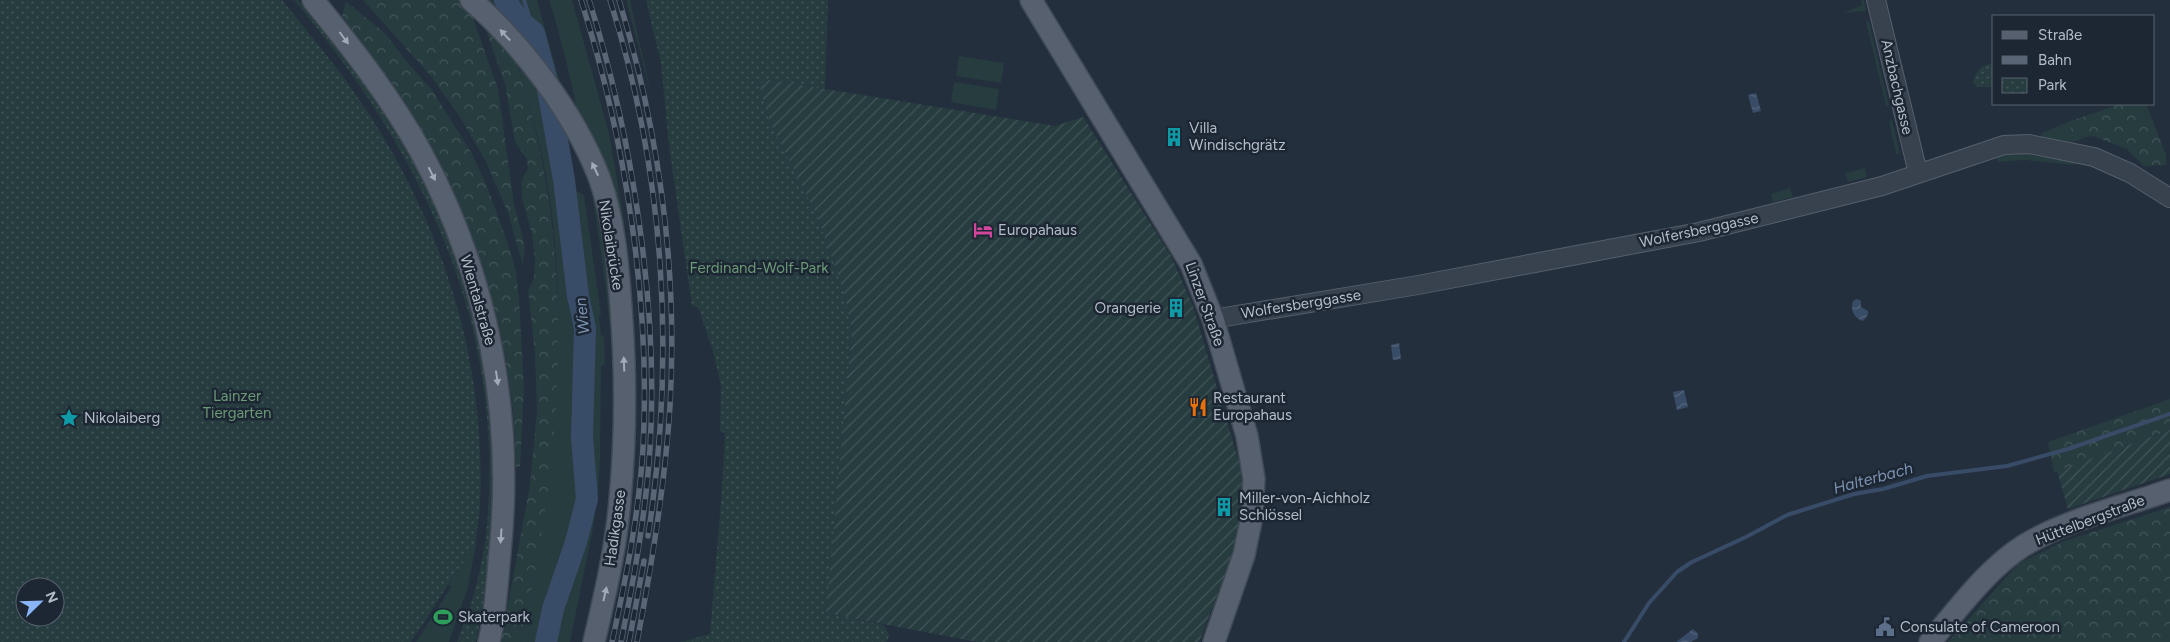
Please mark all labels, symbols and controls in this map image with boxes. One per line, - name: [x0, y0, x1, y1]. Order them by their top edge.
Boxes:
- legend: [1992, 15, 2155, 105]
- text: Straße: [2038, 26, 2082, 44]
- one-way arrow: [499, 29, 511, 41]
- one-way arrow: [338, 31, 349, 44]
- street label: Anzbachgasse: [1877, 38, 1917, 136]
- text: Bahn: [2038, 51, 2072, 69]
- text: Park: [2038, 76, 2067, 94]
- place label: Villa Windischgrätz: [1189, 119, 1286, 154]
- building icon: Villa Windischgrätz: [1163, 126, 1185, 148]
- one-way arrow: [591, 162, 599, 176]
- one-way arrow: [428, 167, 436, 182]
- street label: Nikolaibrücke: [595, 199, 627, 291]
- street label: Wolfersberggasse: [1638, 209, 1760, 251]
- hotel icon: Europahaus: [972, 219, 994, 241]
- place label: Europahaus: [998, 221, 1077, 239]
- street label: Wientalstraße: [457, 253, 499, 347]
- park label: Ferdinand-Wolf-Park: [689, 259, 829, 277]
- street label: Linzer Straße: [1181, 259, 1229, 349]
- street label: Wolfersberggasse: [1240, 286, 1362, 322]
- water label: Wien: [571, 297, 593, 335]
- building icon: Orangerie: [1165, 297, 1187, 319]
- place label: Orangerie: [1095, 299, 1161, 317]
- one-way arrow: [620, 355, 628, 371]
- one-way arrow: [493, 371, 501, 387]
- park label: Lainzer Tiergarten: [203, 387, 271, 422]
- place label: Restaurant Europahaus: [1213, 389, 1292, 424]
- restaurant icon: Restaurant Europahaus: [1187, 396, 1209, 418]
- place icon: Nikolaiberg: [58, 407, 80, 429]
- place label: Nikolaiberg: [84, 409, 160, 427]
- water label: Halterbach: [1831, 458, 1915, 498]
- street label: Hadikgasse: [601, 489, 629, 567]
- place label: Miller-von-Aichholz Schlössel: [1239, 489, 1370, 524]
- street label: Hüttelbergstraße: [2033, 491, 2147, 549]
- building icon: Miller-von-Aichholz Schlössel: [1213, 496, 1235, 518]
- one-way arrow: [497, 529, 505, 545]
- north arrow: [15, 577, 65, 627]
- one-way arrow: [601, 587, 609, 602]
- text: N: [42, 589, 61, 605]
- sports icon: Skaterpark: [432, 606, 454, 628]
- place label: Skaterpark: [458, 608, 530, 626]
- public building icon: Consulate of Cameroon: [1874, 616, 1896, 638]
- place label: Consulate of Cameroon: [1900, 618, 2060, 636]

